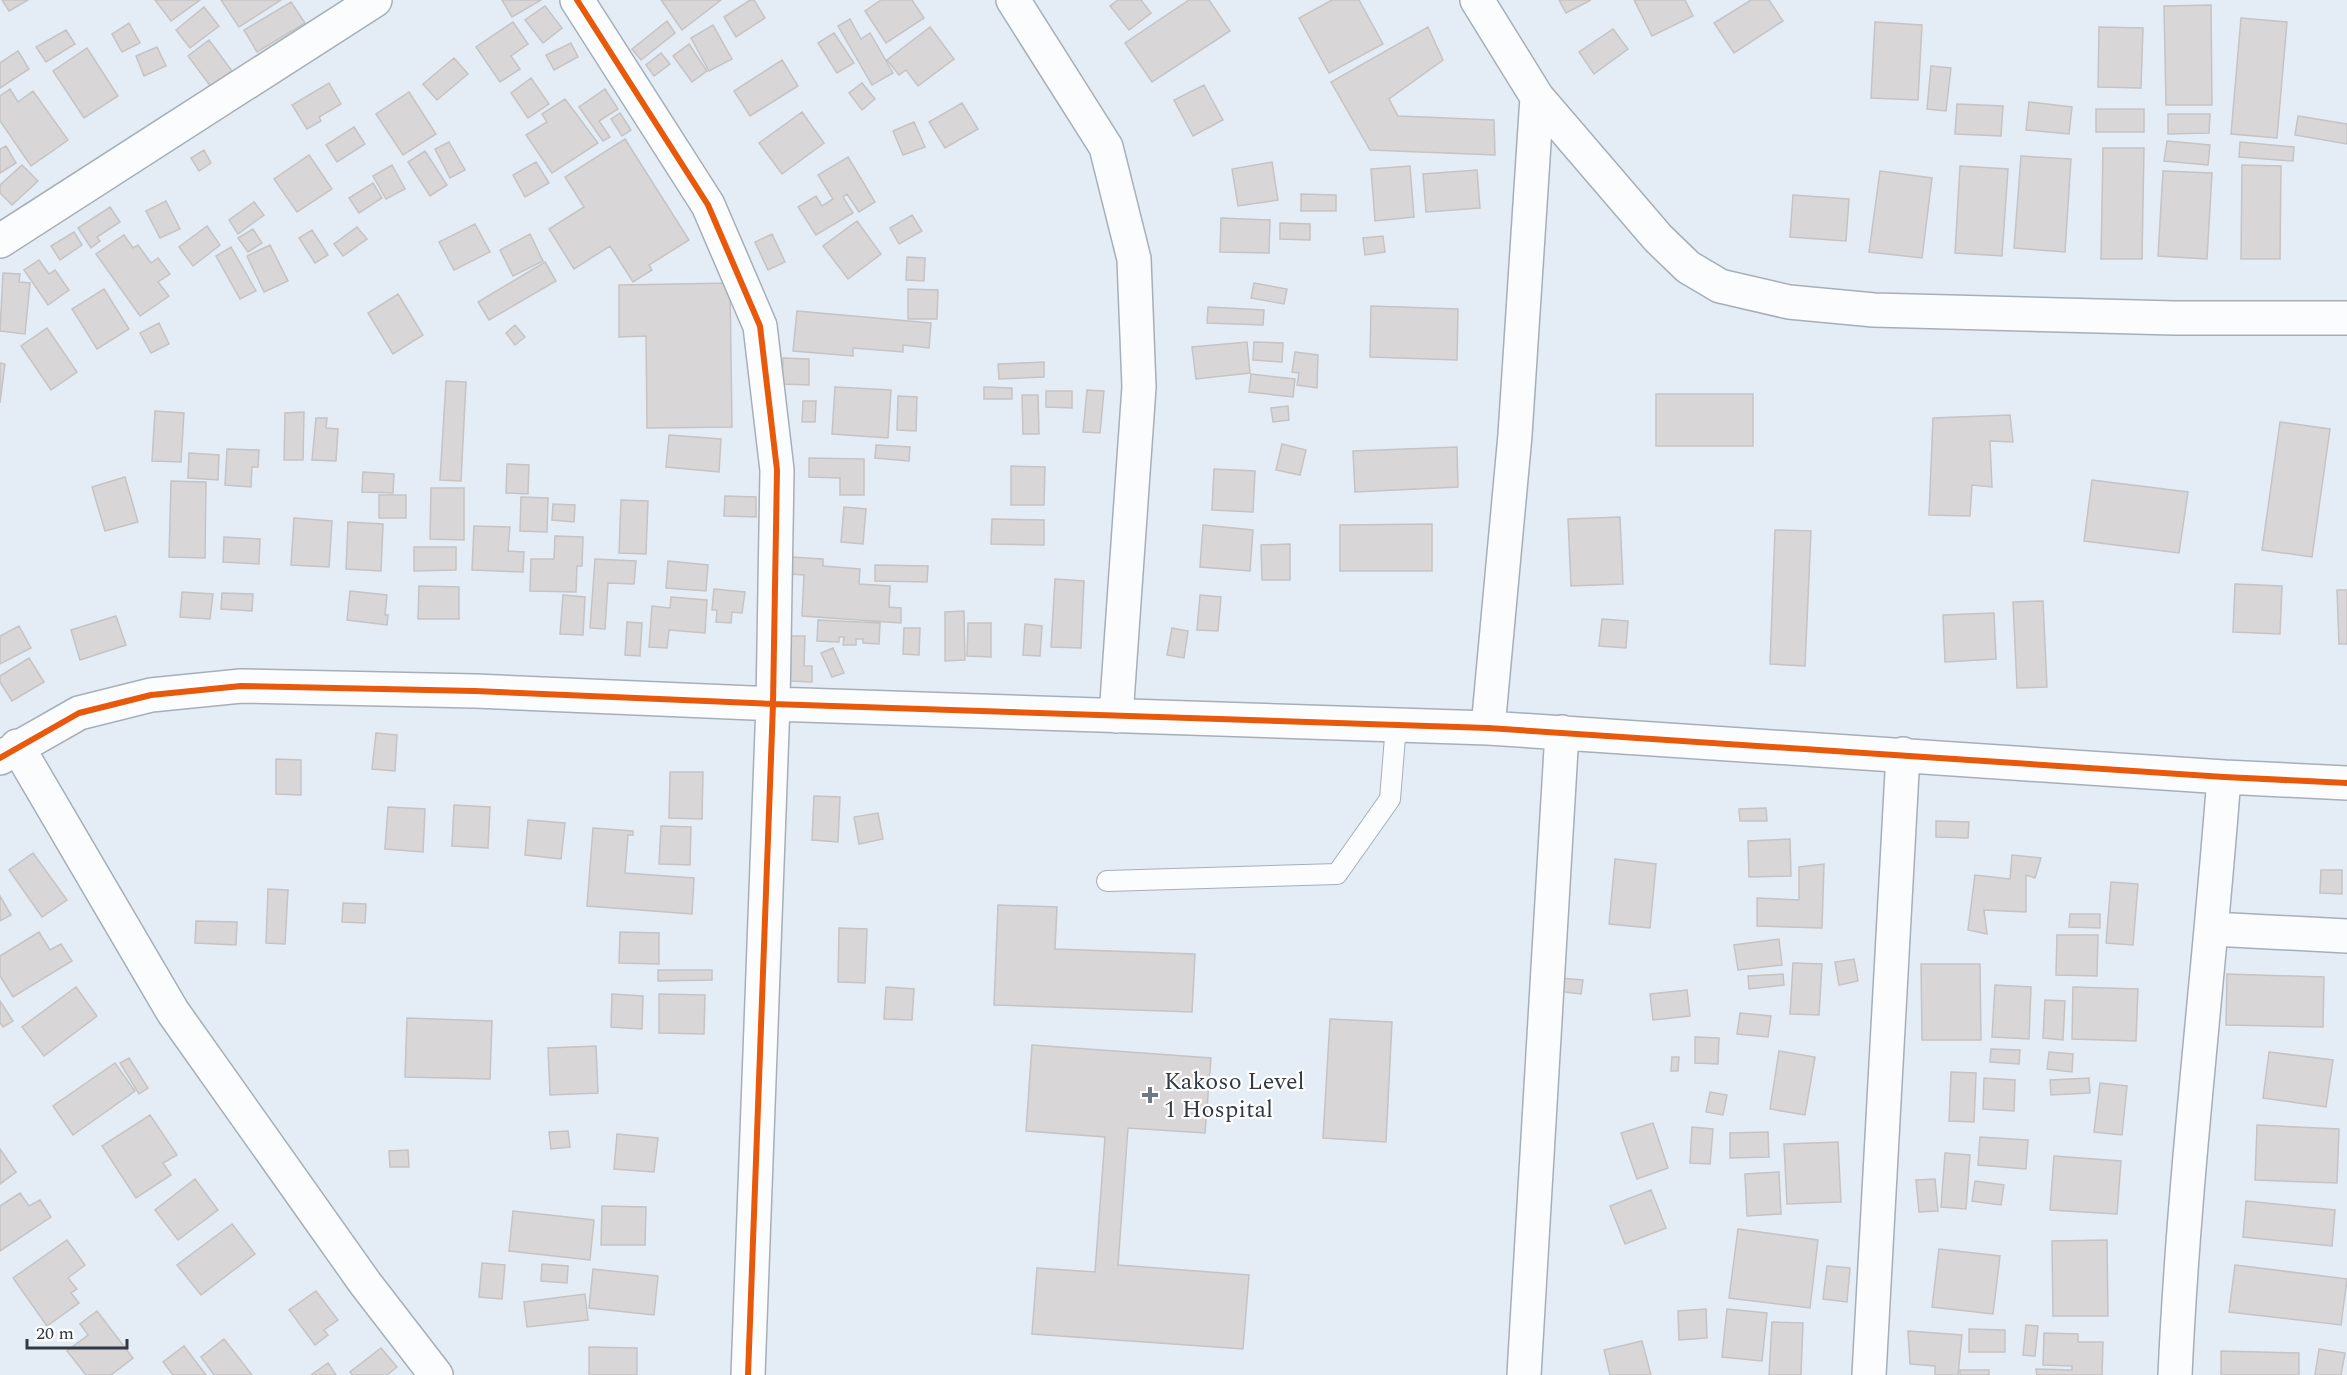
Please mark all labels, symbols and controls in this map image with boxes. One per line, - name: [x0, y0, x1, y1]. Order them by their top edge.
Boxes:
- place label: Kakoso Level 1 Hospital: [1164, 1064, 1305, 1128]
- marker: Kakoso Level 1 Hospital: [1141, 1086, 1159, 1104]
- scale bar: [27, 1312, 128, 1350]
- text: 20 m: [36, 1320, 74, 1347]

